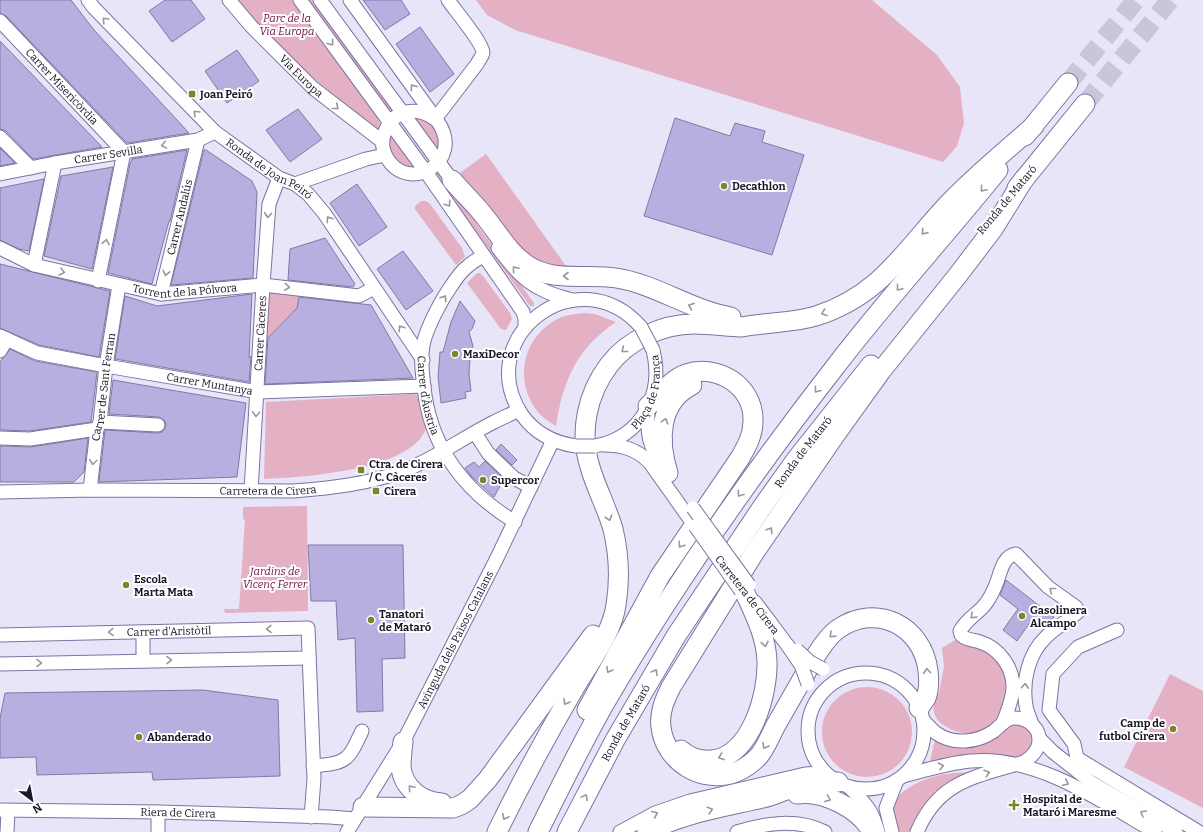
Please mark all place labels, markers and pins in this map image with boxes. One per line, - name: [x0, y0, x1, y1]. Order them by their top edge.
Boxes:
- place label: Joan Peiró: [199, 88, 253, 101]
- marker: Joan Peiró: [187, 89, 197, 99]
- place label: Decathlon: [732, 180, 786, 193]
- marker: Decathlon: [719, 181, 729, 191]
- place label: MaxiDecor: [463, 348, 520, 361]
- marker: MaxiDecor: [450, 349, 460, 359]
- place label: Ctra. de Cirera / C. Càceres: [368, 458, 444, 484]
- marker: Ctra. de Cirera / C. Càceres: [356, 465, 366, 475]
- place label: Supercor: [491, 474, 540, 487]
- marker: Supercor: [478, 475, 488, 485]
- place label: Cirera: [384, 485, 417, 498]
- marker: Cirera: [371, 486, 381, 496]
- place label: Escola Marta Mata: [134, 573, 194, 599]
- marker: Escola Marta Mata: [121, 580, 131, 590]
- place label: Gasolinera Alcampo: [1030, 604, 1088, 630]
- place label: Tanatori de Mataró: [379, 608, 431, 634]
- marker: Gasolinera Alcampo: [1017, 611, 1027, 621]
- marker: Tanatori de Mataró: [366, 615, 376, 625]
- place label: Camp de futbol Cirera: [1099, 717, 1166, 743]
- marker: Camp de futbol Cirera: [1168, 724, 1178, 734]
- place label: Abanderado: [147, 731, 211, 744]
- marker: Abanderado: [134, 732, 144, 742]
- place label: Hospital de Mataró i Maresme: [1023, 793, 1116, 819]
- marker: Hospital de Mataró i Maresme: [1008, 799, 1020, 811]

